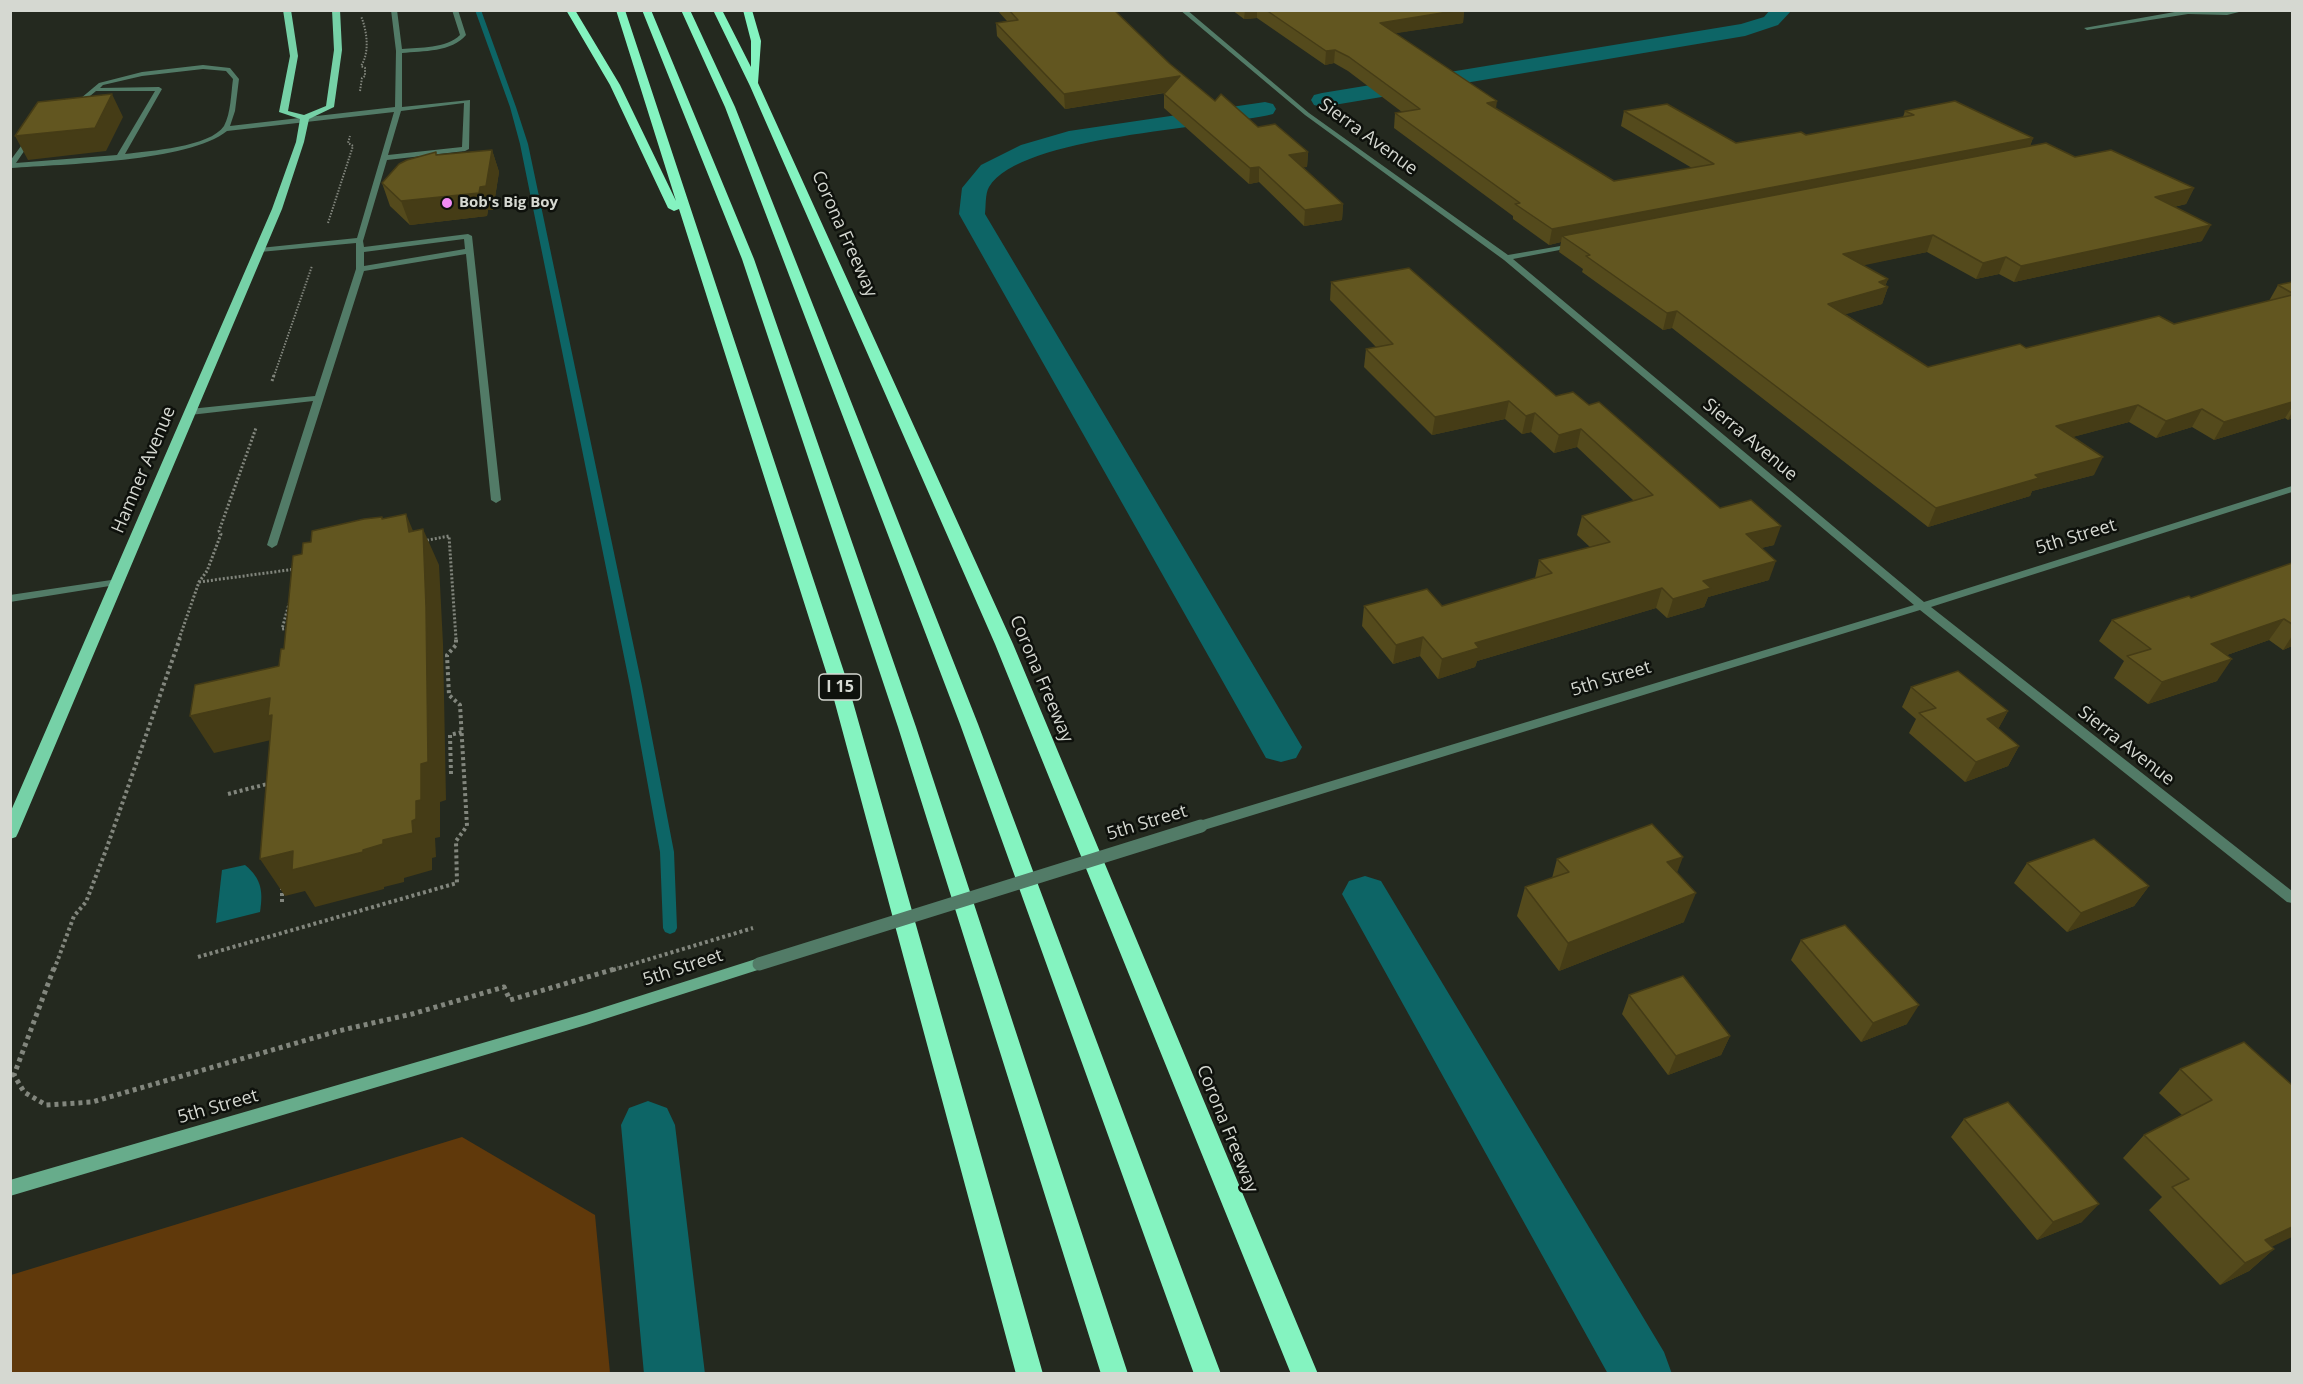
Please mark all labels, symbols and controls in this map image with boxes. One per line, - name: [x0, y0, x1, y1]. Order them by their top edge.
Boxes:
- street label: Sierra Avenue: [1314, 94, 1422, 180]
- street label: Corona Freeway: [806, 168, 882, 300]
- place label: Bob's Big Boy: [459, 194, 558, 212]
- marker: Bob's Big Boy: [440, 196, 454, 210]
- street label: Sierra Avenue: [1698, 394, 1802, 486]
- street label: Hamner Avenue: [108, 403, 180, 537]
- street label: 5th Street: [2033, 515, 2119, 559]
- street label: Corona Freeway: [1005, 612, 1077, 746]
- street label: 5th Street: [1568, 657, 1654, 701]
- road number: I 15: [819, 674, 861, 700]
- street label: Sierra Avenue: [2073, 702, 2179, 790]
- street label: 5th Street: [1104, 801, 1190, 845]
- street label: 5th Street: [640, 945, 726, 991]
- street label: Corona Freeway: [1192, 1062, 1262, 1196]
- street label: 5th Street: [175, 1085, 261, 1129]

